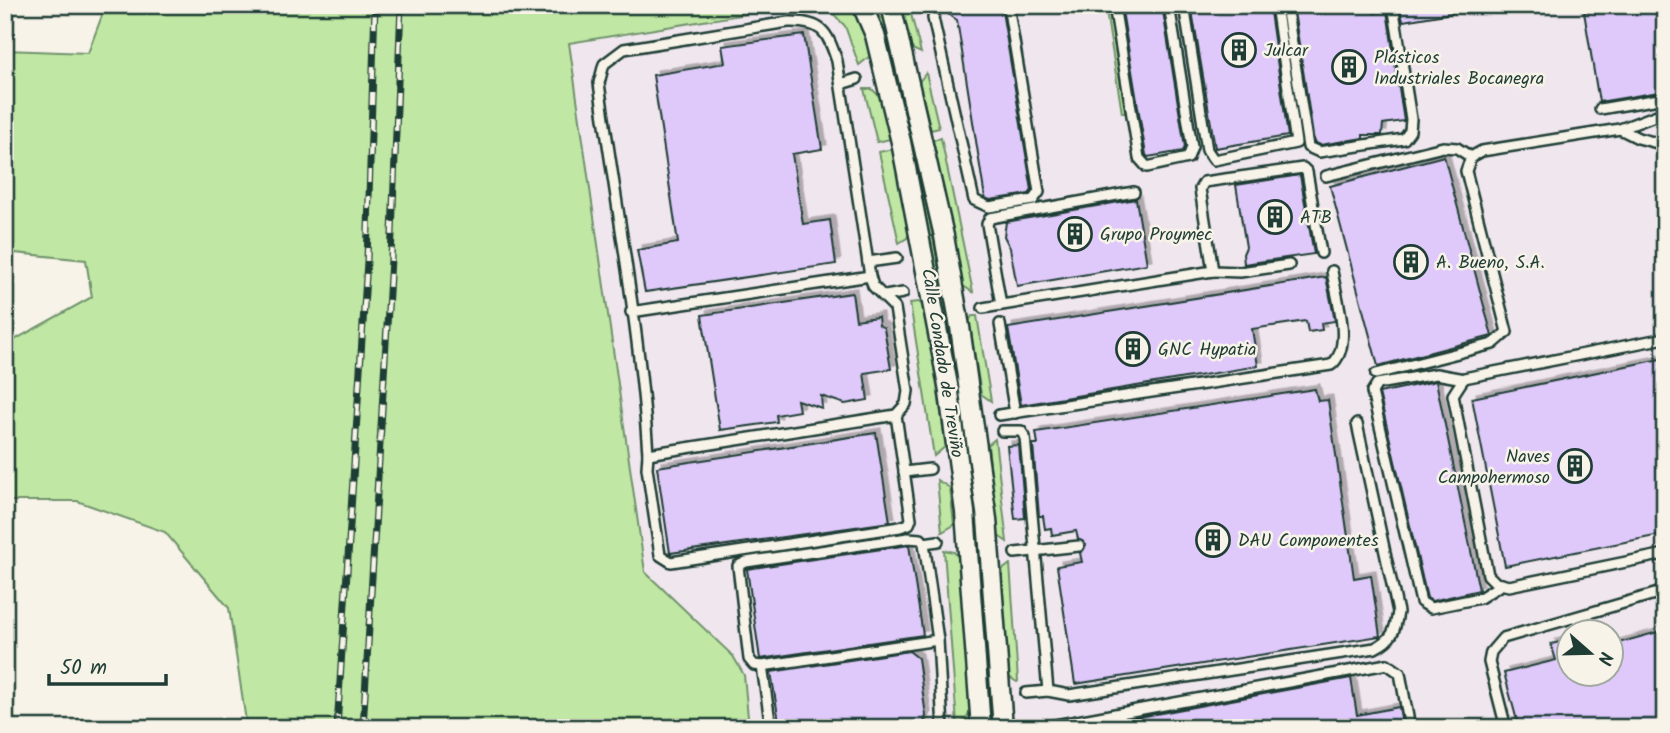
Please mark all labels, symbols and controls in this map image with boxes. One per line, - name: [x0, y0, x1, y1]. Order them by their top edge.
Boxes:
- building icon: Julcar: [1220, 31, 1258, 69]
- place label: Julcar: [1264, 37, 1309, 66]
- place label: Plásticos Industriales Bocanegra: [1374, 44, 1544, 94]
- building icon: Plásticos Industriales Bocanegra: [1330, 48, 1368, 86]
- building icon: ATB: [1256, 198, 1294, 236]
- place label: ATB: [1300, 204, 1332, 233]
- building icon: Grupo Proymec: [1056, 215, 1094, 253]
- place label: Grupo Proymec: [1100, 221, 1212, 250]
- building icon: A. Bueno, S.A.: [1392, 243, 1430, 281]
- place label: A. Bueno, S.A.: [1436, 249, 1545, 278]
- street label: Calle Condado de Treviño: [912, 267, 971, 460]
- building icon: GNC Hypatia: [1114, 330, 1152, 368]
- place label: GNC Hypatia: [1158, 336, 1256, 365]
- place label: Naves Campohermoso: [1438, 443, 1550, 493]
- building icon: Naves Campohermoso: [1556, 447, 1594, 485]
- building icon: DAU Componentes: [1194, 521, 1232, 559]
- place label: DAU Componentes: [1238, 527, 1379, 556]
- north arrow: [1554, 618, 1624, 688]
- scale bar: [49, 642, 166, 686]
- text: N: [1588, 647, 1620, 669]
- text: 50 m: [60, 652, 107, 685]

